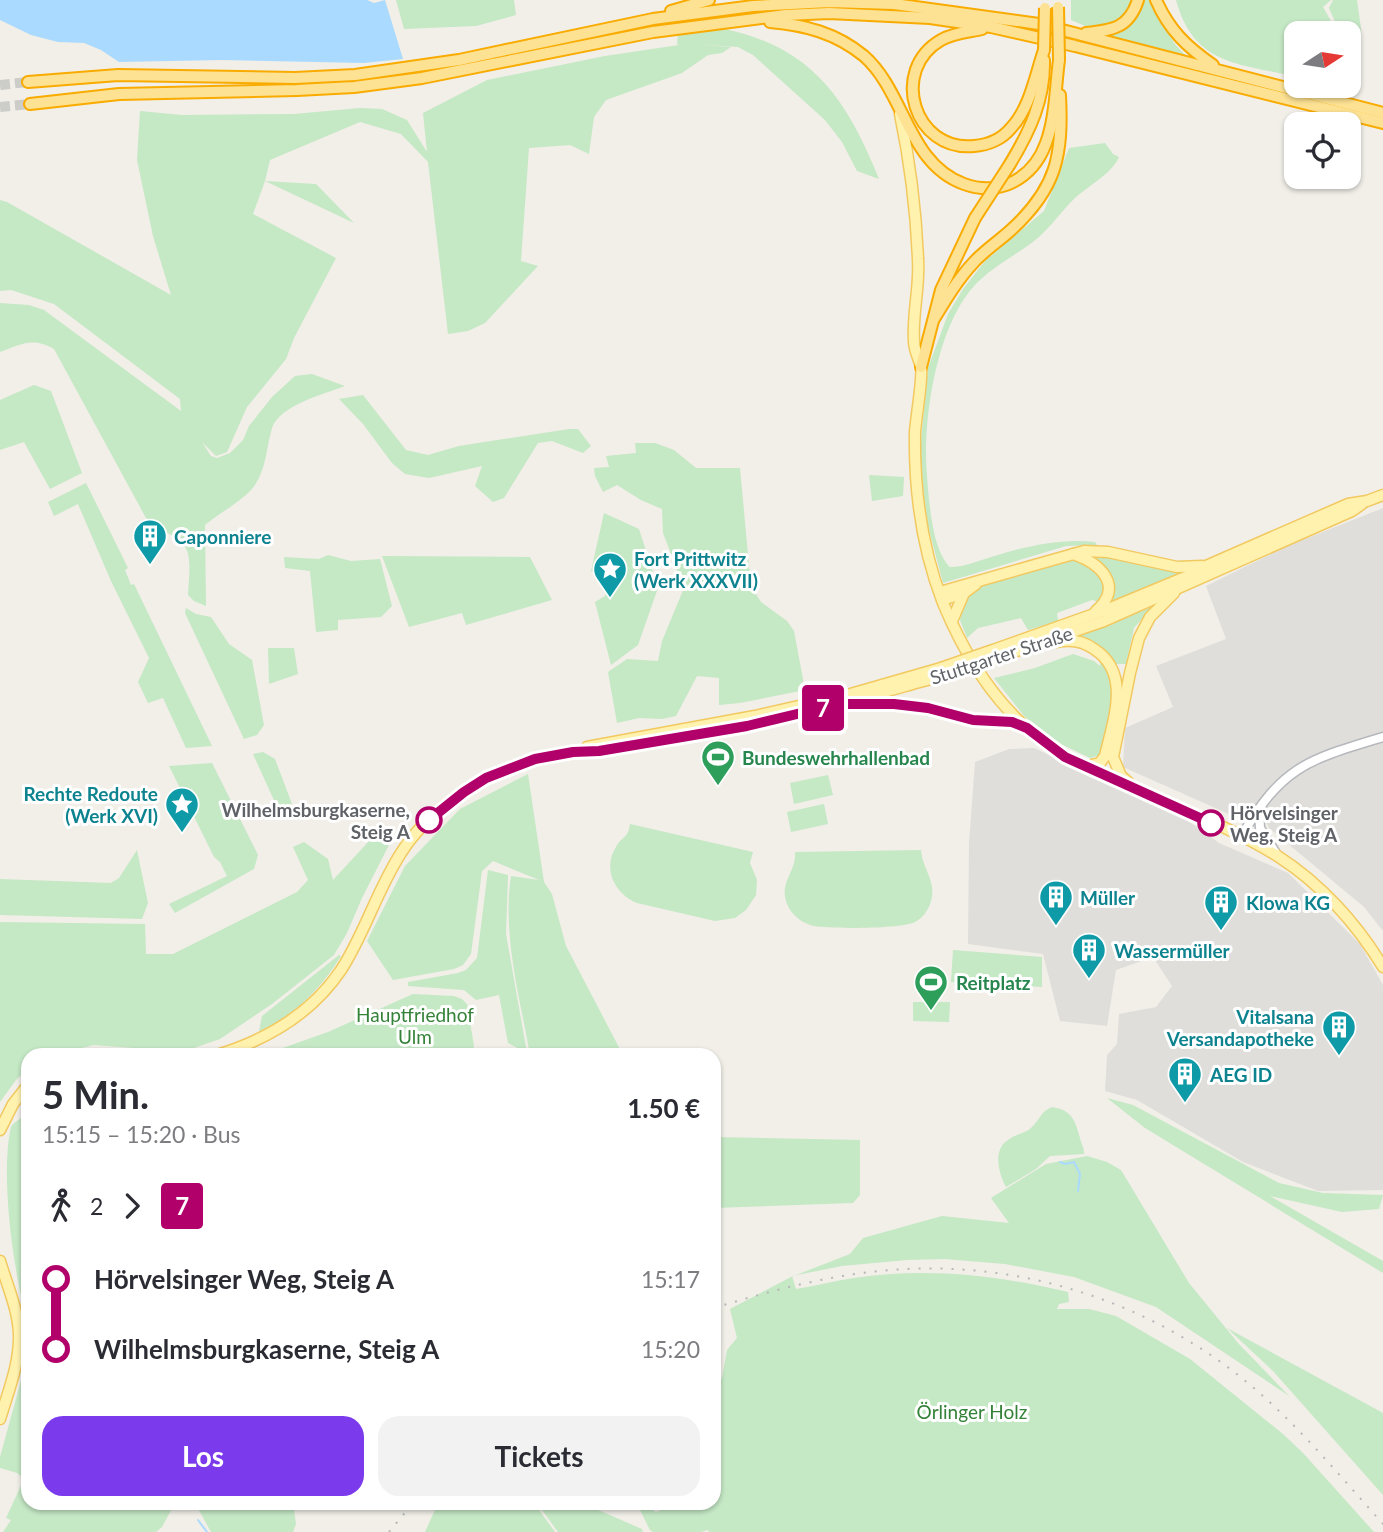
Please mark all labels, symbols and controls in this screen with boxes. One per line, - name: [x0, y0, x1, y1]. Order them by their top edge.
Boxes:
- north arrow: [1284, 21, 1362, 98]
- map controls: [1284, 21, 1361, 189]
- button: locate: [1284, 112, 1361, 189]
- building icon: Caponniere: [131, 517, 169, 566]
- place label: Caponniere: [174, 525, 271, 548]
- place label: Fort Prittwitz (Werk XXXVII): [634, 547, 758, 592]
- place icon: Fort Prittwitz (Werk XXXVII): [591, 550, 629, 599]
- street label: Stuttgarter Straße: [927, 621, 1075, 689]
- line badge: 7: [800, 685, 846, 731]
- text: 7: [816, 693, 830, 722]
- sports icon: Bundeswehrhallenbad: [699, 738, 737, 787]
- place label: Bundeswehrhallenbad: [742, 746, 930, 769]
- place label: Rechte Redoute (Werk XVI): [23, 782, 158, 827]
- place icon: Rechte Redoute (Werk XVI): [163, 785, 201, 834]
- place label: Wilhelmsburgkaserne, Steig A: [222, 798, 411, 843]
- place label: Hörvelsinger Weg, Steig A: [1230, 801, 1339, 846]
- marker: Wilhelmsburgkaserne, Steig A: [416, 807, 442, 833]
- marker: Hörvelsinger Weg, Steig A: [1198, 810, 1224, 836]
- building icon: Müller: [1037, 878, 1075, 927]
- building icon: Klowa KG: [1202, 883, 1240, 932]
- place label: Müller: [1080, 886, 1136, 909]
- place label: Klowa KG: [1246, 891, 1330, 914]
- building icon: Wassermüller: [1070, 931, 1108, 980]
- place label: Wassermüller: [1114, 939, 1231, 962]
- sports icon: Reitplatz: [912, 963, 950, 1012]
- place label: Reitplatz: [956, 971, 1031, 994]
- park label: Hauptfriedhof Ulm: [356, 1003, 474, 1048]
- place label: Vitalsana Versandapotheke: [1166, 1005, 1314, 1050]
- building icon: Vitalsana Versandapotheke: [1320, 1008, 1358, 1057]
- building icon: AEG ID: [1166, 1055, 1204, 1104]
- place label: AEG ID: [1209, 1063, 1272, 1086]
- text: 5 Min.: [42, 1071, 149, 1117]
- text: 1.50 €: [627, 1092, 700, 1124]
- text: 15:15 – 15:20 · Bus: [42, 1120, 241, 1148]
- icon: walk: [42, 1187, 80, 1225]
- icon: forward: [113, 1187, 151, 1225]
- text: 7: [175, 1191, 189, 1220]
- text: 2: [90, 1192, 103, 1220]
- text: Hörvelsinger Weg, Steig A: [94, 1263, 394, 1295]
- text: 15:17: [641, 1265, 700, 1293]
- text: Wilhelmsburgkaserne, Steig A: [94, 1333, 439, 1365]
- text: 15:20: [641, 1335, 700, 1363]
- park label: Örlinger Holz: [917, 1400, 1027, 1423]
- button: Los: [42, 1416, 364, 1496]
- button: Tickets: [378, 1416, 700, 1496]

